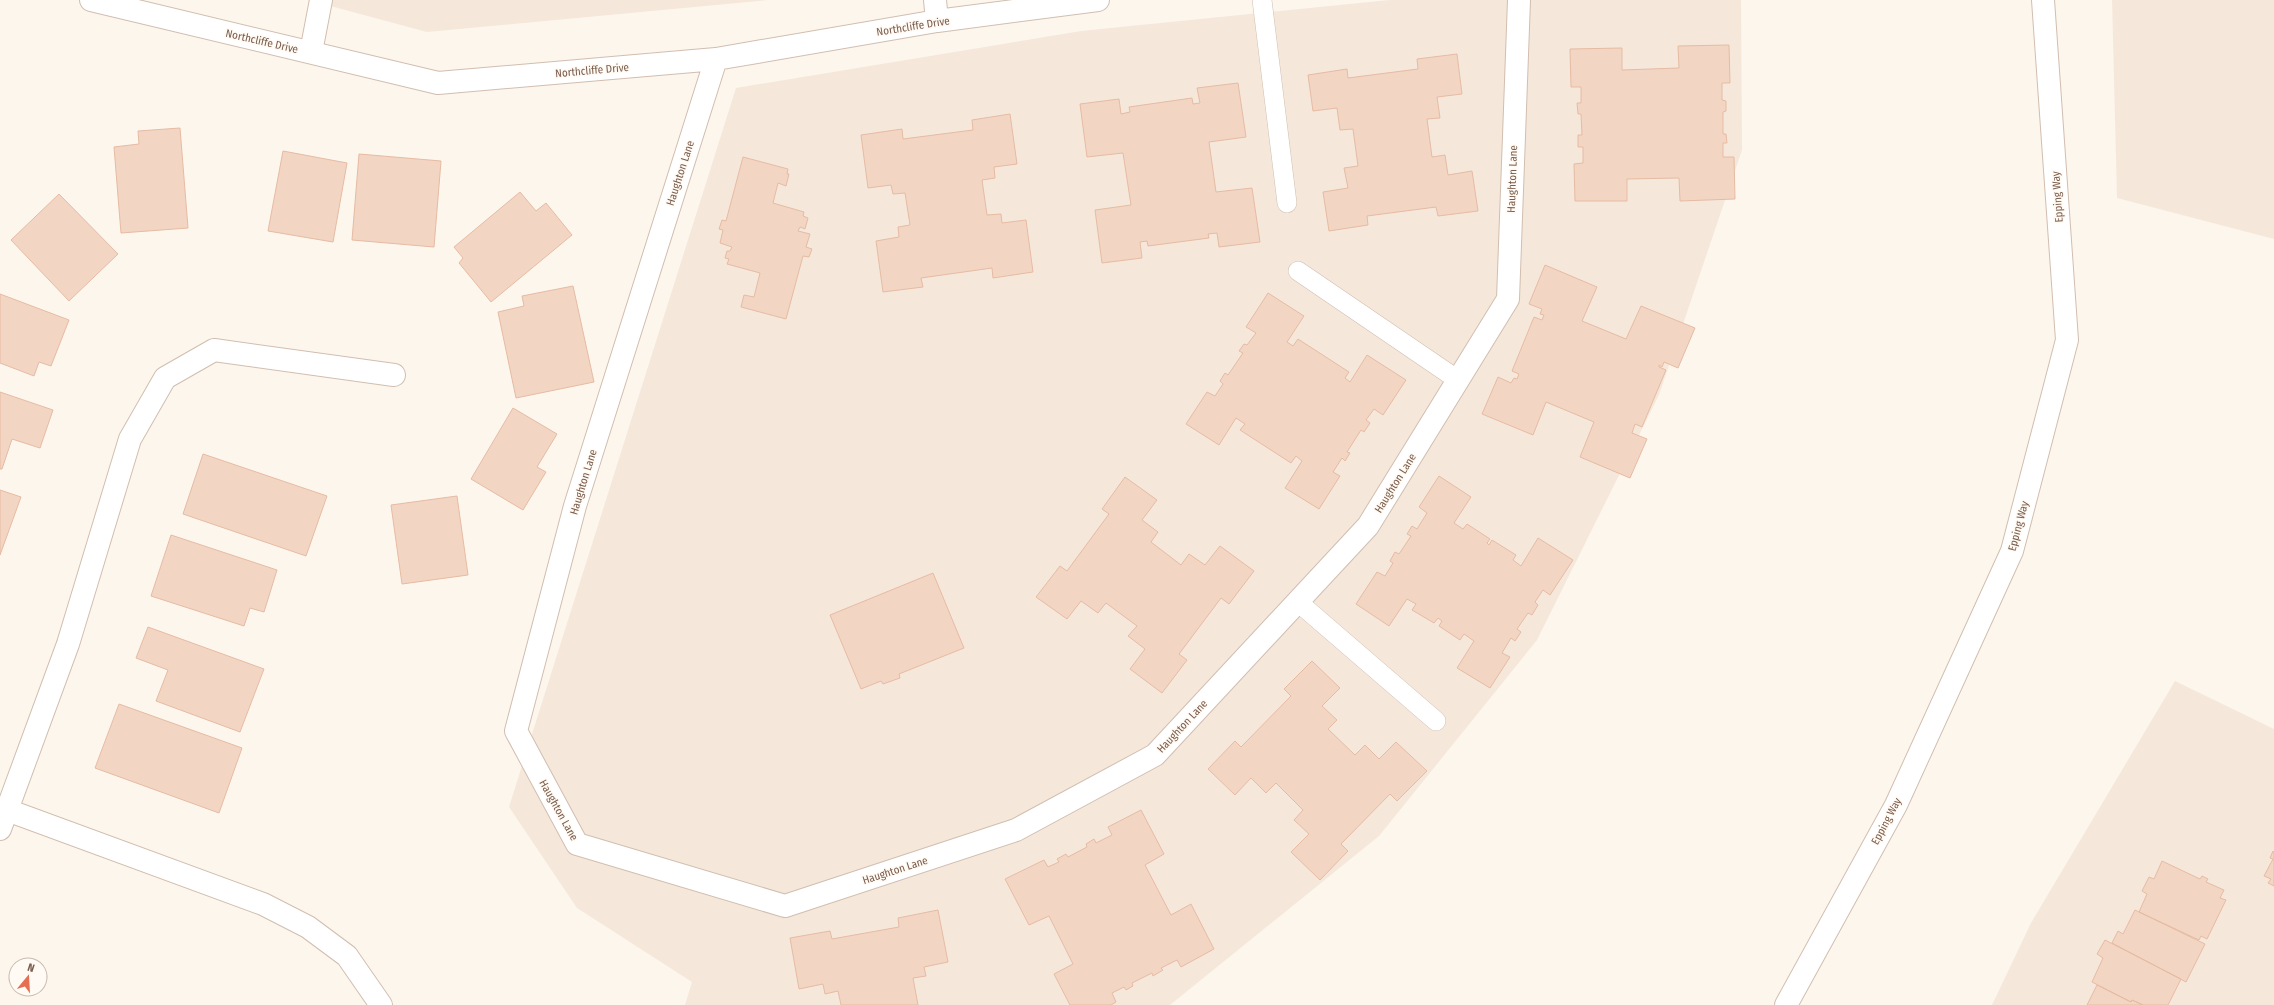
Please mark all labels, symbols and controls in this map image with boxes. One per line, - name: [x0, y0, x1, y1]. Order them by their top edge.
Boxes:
- street label: Northcliffe Drive: [876, 14, 951, 39]
- street label: Northcliffe Drive: [224, 27, 299, 56]
- street label: Northcliffe Drive: [555, 61, 629, 80]
- street label: Haughton Lane: [664, 139, 697, 207]
- street label: Haughton Lane: [1505, 145, 1520, 213]
- street label: Epping Way: [2049, 171, 2066, 223]
- street label: Haughton Lane: [567, 448, 600, 516]
- street label: Haughton Lane: [1372, 451, 1419, 515]
- street label: Epping Way: [2006, 500, 2031, 553]
- street label: Haughton Lane: [1154, 697, 1210, 756]
- street label: Haughton Lane: [536, 777, 581, 843]
- street label: Epping Way: [1869, 796, 1904, 847]
- street label: Haughton Lane: [861, 854, 929, 887]
- north arrow: [8, 957, 48, 997]
- text: N: [26, 961, 36, 975]

